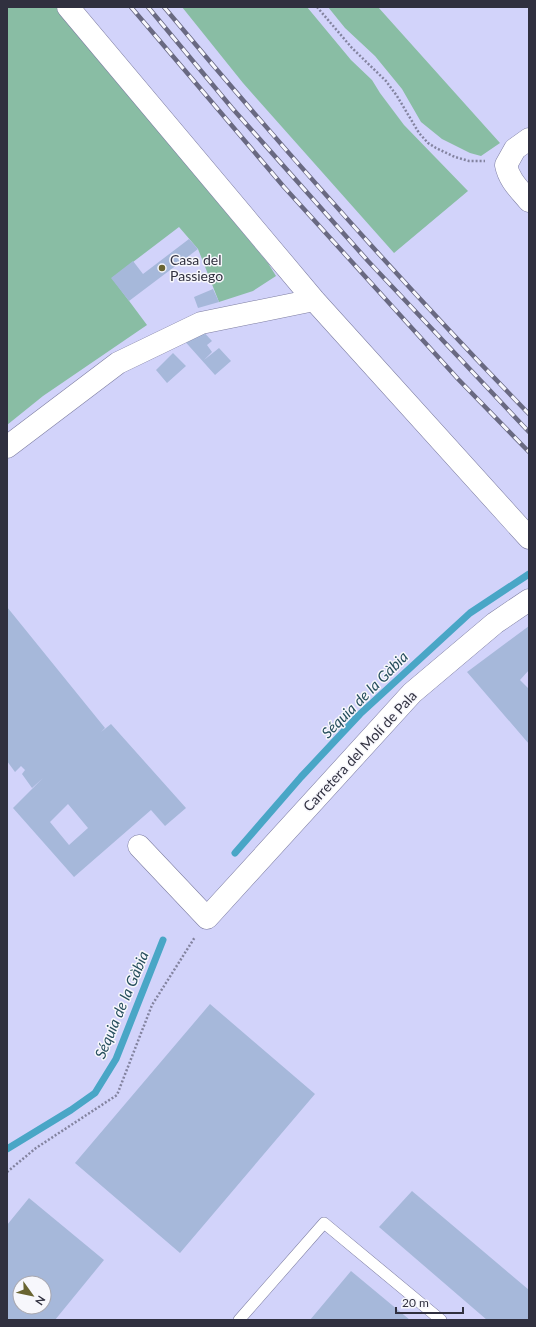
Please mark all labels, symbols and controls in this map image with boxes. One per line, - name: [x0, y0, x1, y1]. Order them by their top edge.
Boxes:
- place label: Casa del Passiego: [170, 251, 223, 284]
- marker: Casa del Passiego: [157, 263, 167, 273]
- water label: Séquia de la Gàbia: [317, 647, 412, 741]
- street label: Carretera del Molí de Pala: [299, 687, 420, 815]
- water label: Séquia de la Gàbia: [90, 948, 152, 1061]
- north arrow: [12, 1275, 52, 1315]
- scale bar: [396, 1289, 463, 1315]
- text: N: [33, 1294, 49, 1308]
- text: 20 m: [402, 1295, 429, 1310]

